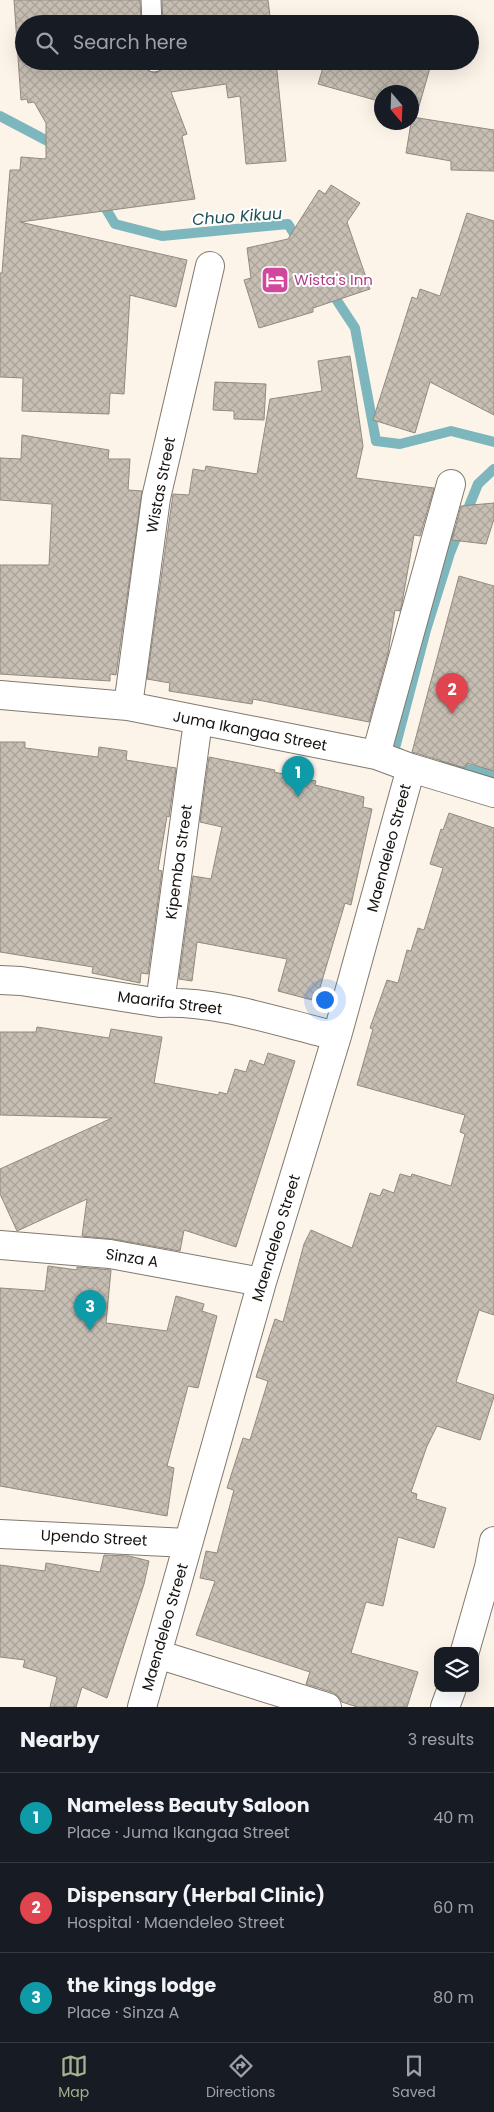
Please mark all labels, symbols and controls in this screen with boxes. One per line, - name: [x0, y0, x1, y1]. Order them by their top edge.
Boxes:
- search box: [15, 15, 479, 70]
- icon: search: [33, 29, 61, 57]
- text: Search here: [73, 29, 187, 56]
- north arrow: [374, 85, 419, 130]
- water label: Chuo Kikuu: [191, 202, 283, 231]
- hotel icon: Wista's Inn: [260, 265, 290, 295]
- place label: Wista's Inn: [294, 269, 373, 290]
- street label: Wistas Street: [141, 435, 180, 535]
- pin: 2: [436, 673, 468, 714]
- street label: Juma Ikangaa Street: [171, 705, 329, 756]
- pin: 1: [282, 756, 314, 797]
- street label: Maendeleo Street: [361, 781, 416, 914]
- street label: Kipemba Street: [160, 803, 197, 921]
- street label: Maarifa Street: [116, 986, 224, 1019]
- your location: [312, 987, 338, 1013]
- street label: Maendeleo Street: [246, 1172, 305, 1304]
- street label: Sinza A: [104, 1243, 160, 1272]
- pin: 3: [74, 1290, 106, 1331]
- street label: Upendo Street: [40, 1524, 148, 1551]
- street label: Maendeleo Street: [136, 1561, 193, 1693]
- map controls: [434, 1647, 479, 1692]
- button: layers: [434, 1647, 479, 1692]
- text: Nearby: [20, 1725, 100, 1754]
- text: 3 results: [408, 1728, 474, 1751]
- text: Nameless Beauty Saloon: [67, 1792, 309, 1819]
- text: 1: [33, 1806, 39, 1829]
- text: 40 m: [433, 1806, 474, 1829]
- text: Place · Juma Ikangaa Street: [67, 1821, 290, 1844]
- text: Dispensary (Herbal Clinic): [67, 1882, 325, 1909]
- text: 2: [31, 1896, 41, 1919]
- text: 60 m: [433, 1896, 474, 1919]
- text: Hospital · Maendeleo Street: [67, 1911, 285, 1934]
- text: the kings lodge: [67, 1972, 216, 1999]
- text: 3: [31, 1986, 41, 2009]
- text: 80 m: [433, 1986, 474, 2009]
- text: Place · Sinza A: [67, 2001, 179, 2024]
- tab: Map: [58, 2052, 89, 2103]
- tab: Directions: [206, 2052, 275, 2103]
- tab: Saved: [392, 2052, 436, 2103]

